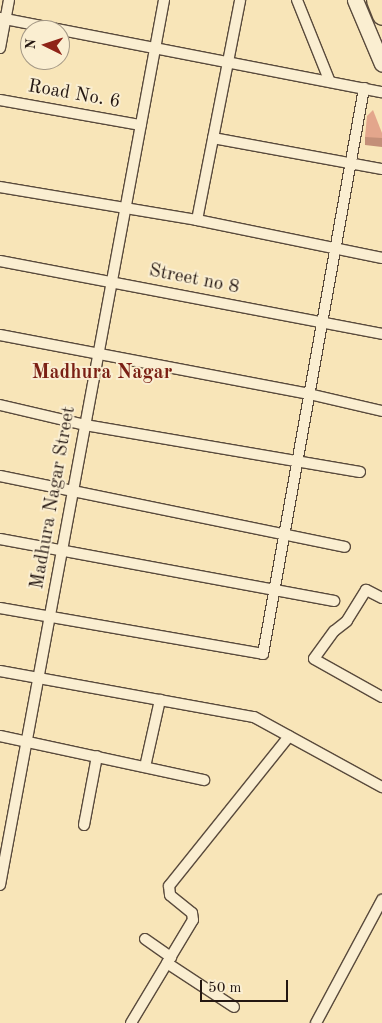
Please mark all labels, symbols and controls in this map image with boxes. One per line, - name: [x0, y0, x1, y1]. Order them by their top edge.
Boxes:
- north arrow: [20, 20, 70, 70]
- text: N: [24, 38, 38, 50]
- street label: Road No. 6: [26, 76, 122, 114]
- street label: Street no 8: [147, 260, 241, 300]
- district label: Madhura Nagar: [32, 361, 172, 385]
- street label: Madhura Nagar Street: [27, 405, 81, 591]
- scale bar: [202, 970, 290, 1002]
- text: 50 m: [208, 981, 242, 996]

